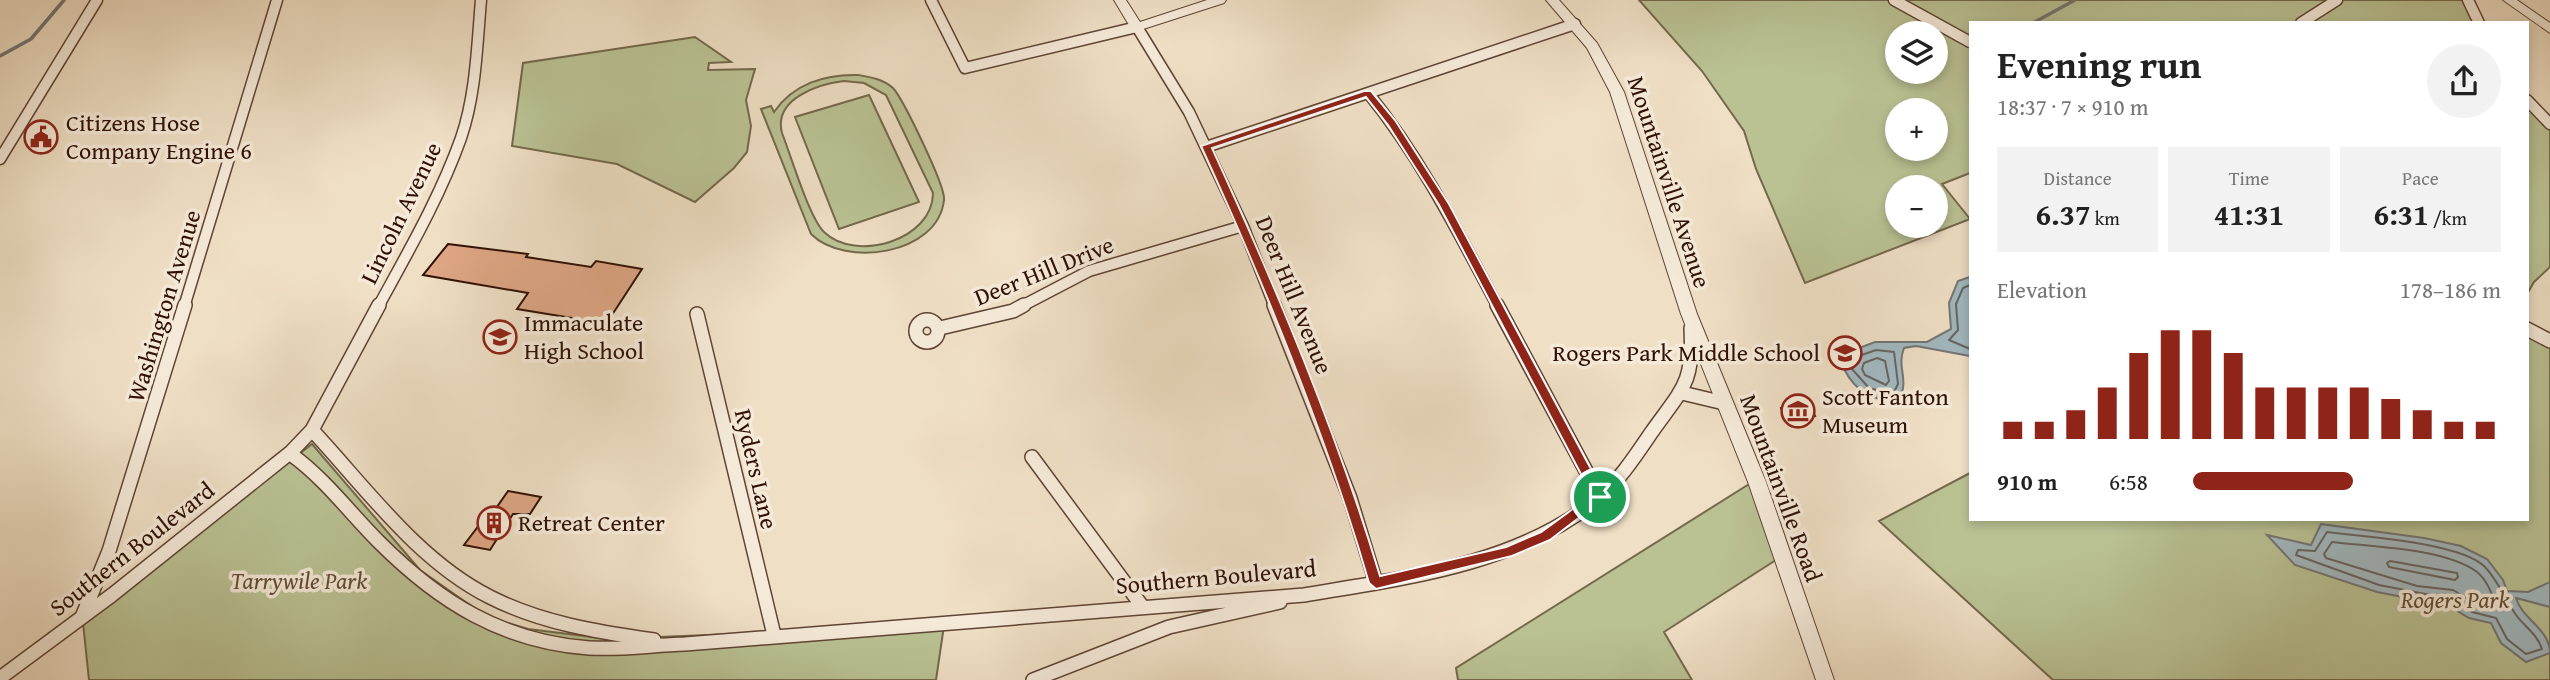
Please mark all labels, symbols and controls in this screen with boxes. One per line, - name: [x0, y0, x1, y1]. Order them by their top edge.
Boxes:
- map controls: [1885, 21, 1948, 238]
- button: layers: [1885, 21, 1948, 84]
- text: Evening run: [1997, 36, 2201, 92]
- button: share: [2427, 44, 2501, 118]
- street label: Mountainville Avenue: [1619, 71, 1720, 292]
- text: 18:37 · 7 × 910 m: [1997, 90, 2149, 123]
- button: +: [1885, 98, 1948, 161]
- place label: Citizens Hose Company Engine 6: [66, 105, 252, 168]
- public building icon: Citizens Hose Company Engine 6: [22, 118, 60, 156]
- street label: Lincoln Avenue: [351, 136, 450, 290]
- text: Distance: [2044, 164, 2112, 192]
- text: Time: [2229, 164, 2269, 192]
- text: Pace: [2402, 164, 2439, 192]
- button: −: [1885, 175, 1948, 238]
- text: 6.37: [2035, 192, 2091, 236]
- text: 41:31: [2214, 192, 2284, 236]
- text: 6:31: [2374, 192, 2429, 236]
- text: km: [2091, 204, 2120, 232]
- text: /km: [2429, 204, 2467, 232]
- street label: Washington Avenue: [118, 205, 209, 406]
- street label: Deer Hill Avenue: [1247, 211, 1342, 379]
- street label: Deer Hill Drive: [969, 227, 1119, 314]
- text: Elevation: [1997, 273, 2087, 306]
- text: 178–186 m: [2400, 273, 2501, 306]
- place label: Immaculate High School: [524, 305, 644, 368]
- school or university icon: Immaculate High School: [481, 318, 519, 356]
- school or university icon: Rogers Park Middle School: [1826, 334, 1864, 372]
- place label: Rogers Park Middle School: [1552, 335, 1820, 370]
- place label: Scott Fanton Museum: [1822, 379, 1949, 442]
- street label: Mountainville Road: [1731, 389, 1832, 587]
- museum icon: Scott Fanton Museum: [1779, 392, 1817, 430]
- street label: Ryders Lane: [726, 405, 787, 532]
- text: 910 m: [1997, 465, 2058, 498]
- text: 6:58: [2109, 465, 2148, 498]
- pin: [1570, 467, 1630, 527]
- street label: Southern Boulevard: [42, 473, 222, 624]
- icon: arrive: [1581, 478, 1619, 516]
- building icon: Retreat Center: [475, 504, 513, 542]
- place label: Retreat Center: [518, 505, 665, 540]
- street label: Southern Boulevard: [1114, 550, 1318, 603]
- park label: Tarrywile Park: [231, 563, 367, 598]
- park label: Rogers Park: [2400, 582, 2509, 617]

